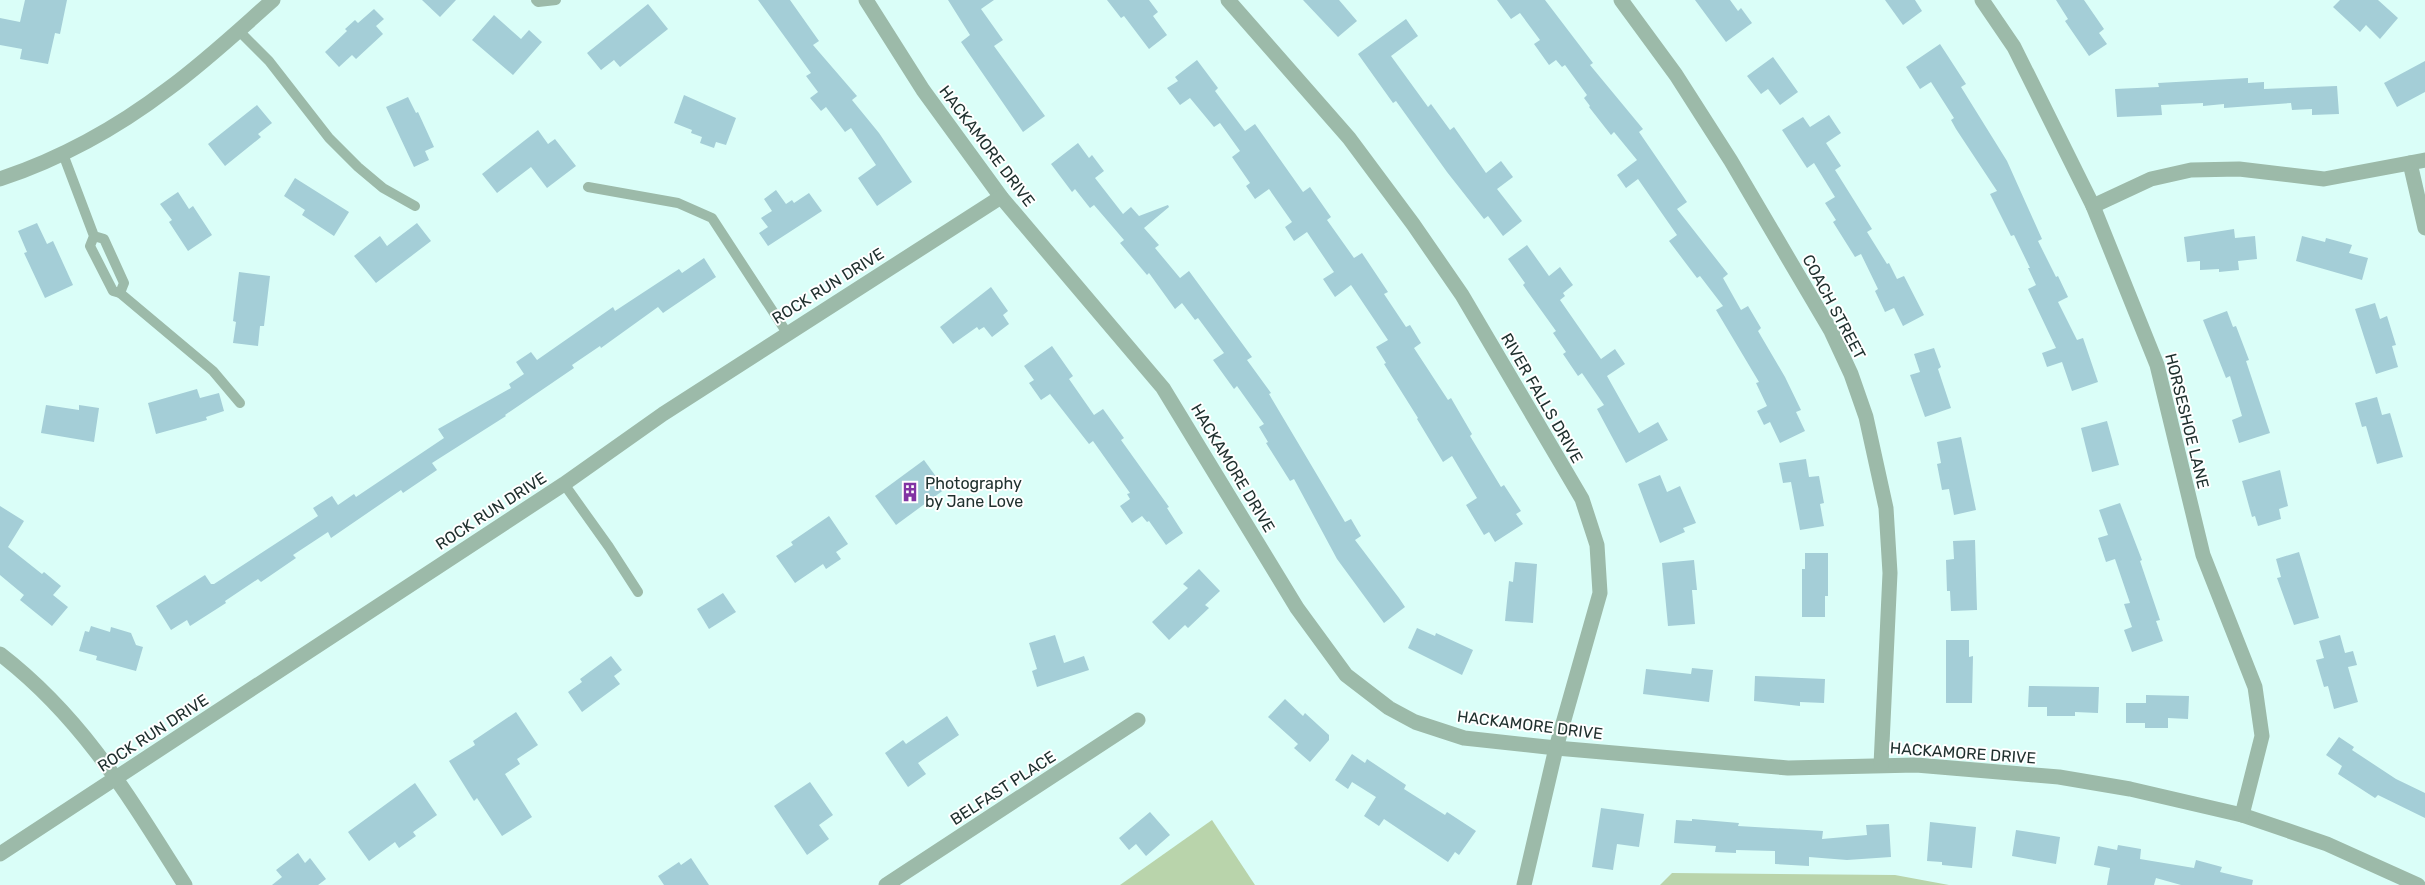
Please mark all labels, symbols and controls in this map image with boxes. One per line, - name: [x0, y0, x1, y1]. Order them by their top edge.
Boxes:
- street label: HACKAMORE DRIVE: [935, 82, 1039, 210]
- street label: ROCK RUN DRIVE: [769, 244, 887, 328]
- street label: COACH STREET: [1798, 251, 1870, 363]
- street label: RIVER FALLS DRIVE: [1497, 330, 1587, 466]
- street label: HORSESHOE LANE: [2161, 351, 2213, 491]
- street label: HACKAMORE DRIVE: [1187, 400, 1279, 536]
- street label: ROCK RUN DRIVE: [432, 468, 550, 554]
- place label: Photography by Jane Love: [925, 474, 1023, 511]
- building icon: Photography by Jane Love: [899, 481, 921, 503]
- street label: ROCK RUN DRIVE: [94, 690, 212, 776]
- street label: HACKAMORE DRIVE: [1456, 707, 1604, 743]
- street label: HACKAMORE DRIVE: [1889, 738, 2037, 768]
- street label: BELFAST PLACE: [947, 747, 1059, 829]

